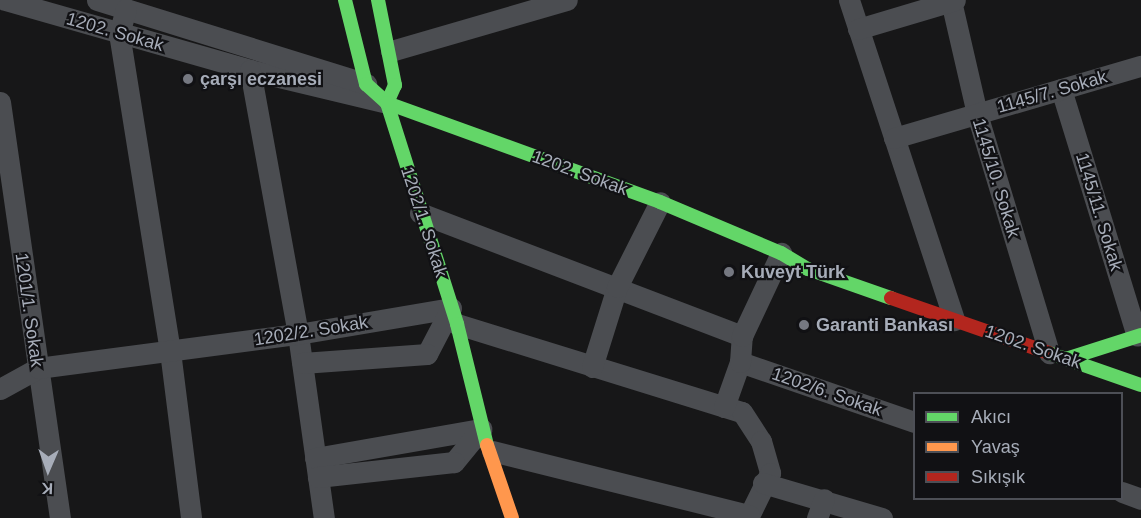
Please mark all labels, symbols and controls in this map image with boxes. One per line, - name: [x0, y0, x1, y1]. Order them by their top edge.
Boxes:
- street label: 1202. Sokak: [64, 8, 166, 56]
- street label: 1145/7. Sokak: [994, 66, 1110, 118]
- place label: çarşı eczanesi: [200, 68, 322, 90]
- marker: çarşı eczanesi: [181, 72, 195, 86]
- street label: 1145/10. Sokak: [968, 116, 1024, 240]
- street label: 1202. Sokak: [529, 146, 631, 200]
- street label: 1145/11. Sokak: [1071, 150, 1127, 274]
- street label: 1202/1. Sokak: [396, 164, 452, 280]
- street label: 1201/1. Sokak: [10, 252, 48, 368]
- place label: Kuveyt Türk: [741, 261, 845, 283]
- marker: Kuveyt Türk: [722, 265, 736, 279]
- street label: 1202/2. Sokak: [252, 311, 370, 351]
- place label: Garanti Bankası: [816, 314, 953, 336]
- marker: Garanti Bankası: [797, 318, 811, 332]
- street label: 1202. Sokak: [982, 320, 1084, 374]
- street label: 1202/6. Sokak: [769, 363, 885, 421]
- legend: [913, 392, 1123, 500]
- text: Akıcı: [971, 407, 1011, 427]
- text: Yavaş: [971, 437, 1020, 457]
- north arrow: [18, 440, 78, 500]
- text: Sıkışık: [971, 467, 1025, 487]
- text: K: [41, 480, 53, 497]

